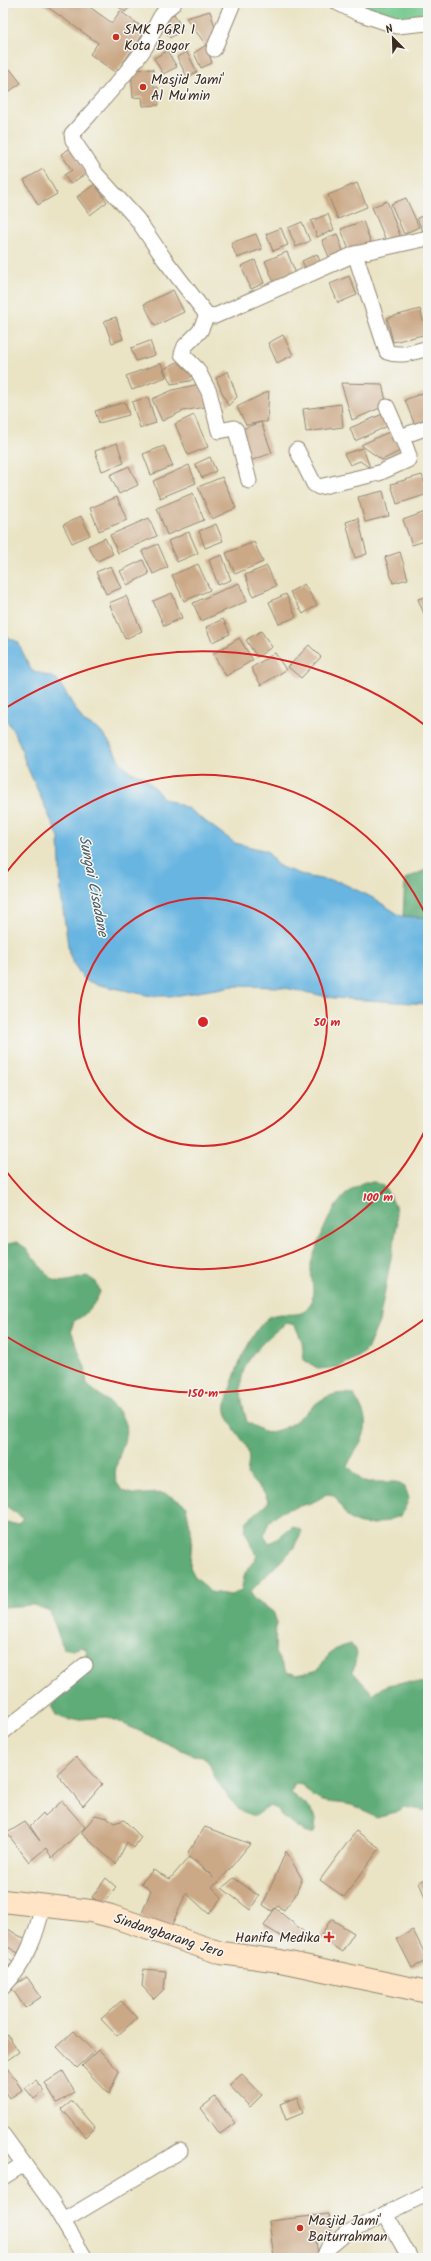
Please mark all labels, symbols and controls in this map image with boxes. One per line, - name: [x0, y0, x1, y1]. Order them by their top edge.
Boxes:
- north arrow: [373, 18, 413, 58]
- place label: SMK PGRI 1 Kota Bogor: [124, 19, 195, 57]
- text: N: [383, 20, 396, 39]
- marker: SMK PGRI 1 Kota Bogor: [111, 32, 121, 42]
- place label: Masjid Jami' Al Mu'min: [151, 69, 225, 107]
- marker: Masjid Jami' Al Mu'min: [138, 82, 148, 92]
- water label: Sungai Cisadane: [71, 834, 115, 940]
- text: 50 m: [313, 1013, 341, 1032]
- centre of rings: [196, 1015, 210, 1029]
- text: 100 m: [363, 1188, 393, 1207]
- text: 150 m: [188, 1384, 218, 1403]
- street label: Sindangbarang Jero: [111, 1908, 227, 1964]
- place label: Hanifa Medika: [235, 1927, 320, 1949]
- marker: Hanifa Medika: [323, 1931, 335, 1943]
- place label: Masjid Jami' Baiturrahman: [308, 2210, 387, 2248]
- marker: Masjid Jami' Baiturrahman: [295, 2223, 305, 2233]

